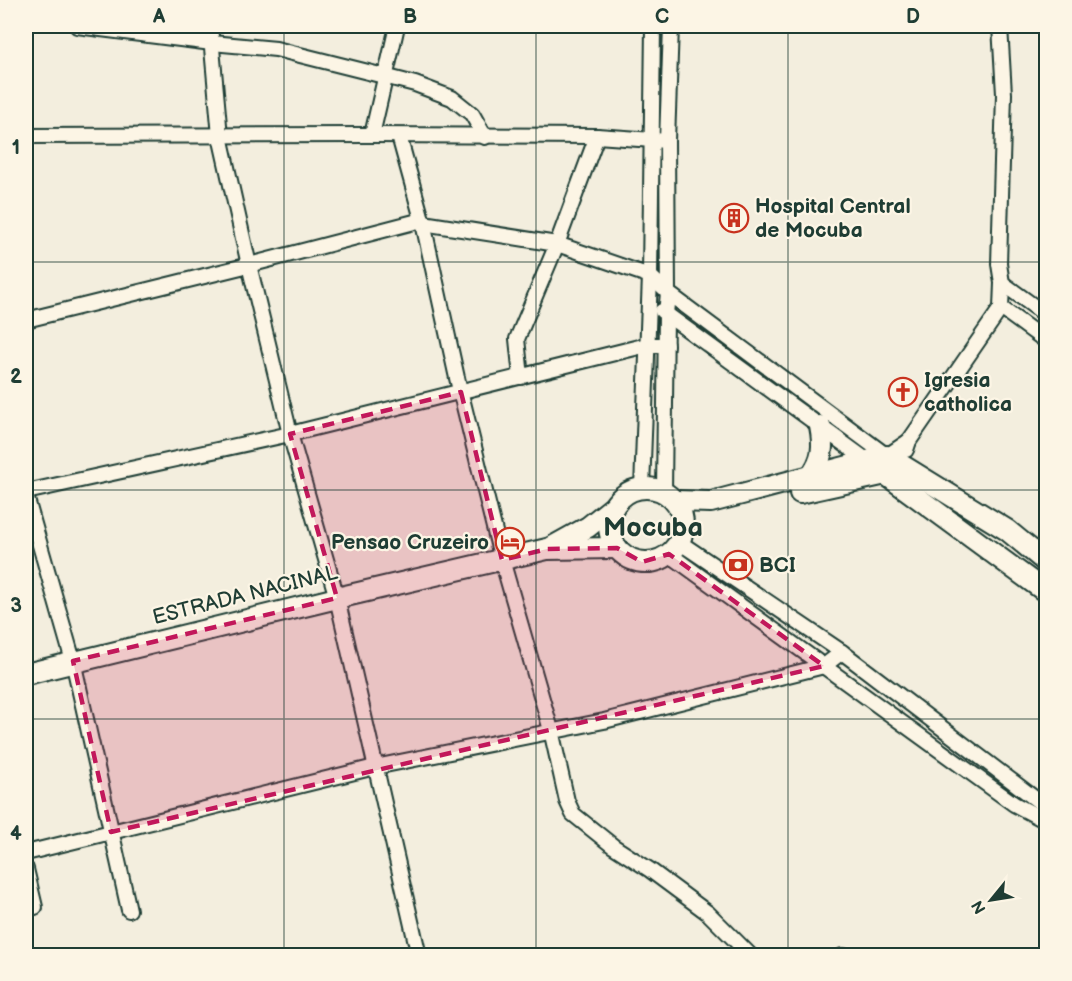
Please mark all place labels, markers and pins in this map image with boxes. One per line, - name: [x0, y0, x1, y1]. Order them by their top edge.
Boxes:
- place label: Hospital Central de Mocuba: [755, 194, 911, 243]
- building icon: Hospital Central de Mocuba: [718, 202, 750, 234]
- place label: Igresia catholica: [924, 368, 1012, 417]
- church icon: Igresia catholica: [887, 376, 919, 408]
- hotel icon: Pensao Cruzeiro: [494, 526, 526, 558]
- place label: Pensao Cruzeiro: [331, 530, 489, 555]
- bank icon: BCI: [722, 549, 754, 581]
- place label: BCI: [759, 553, 796, 578]

